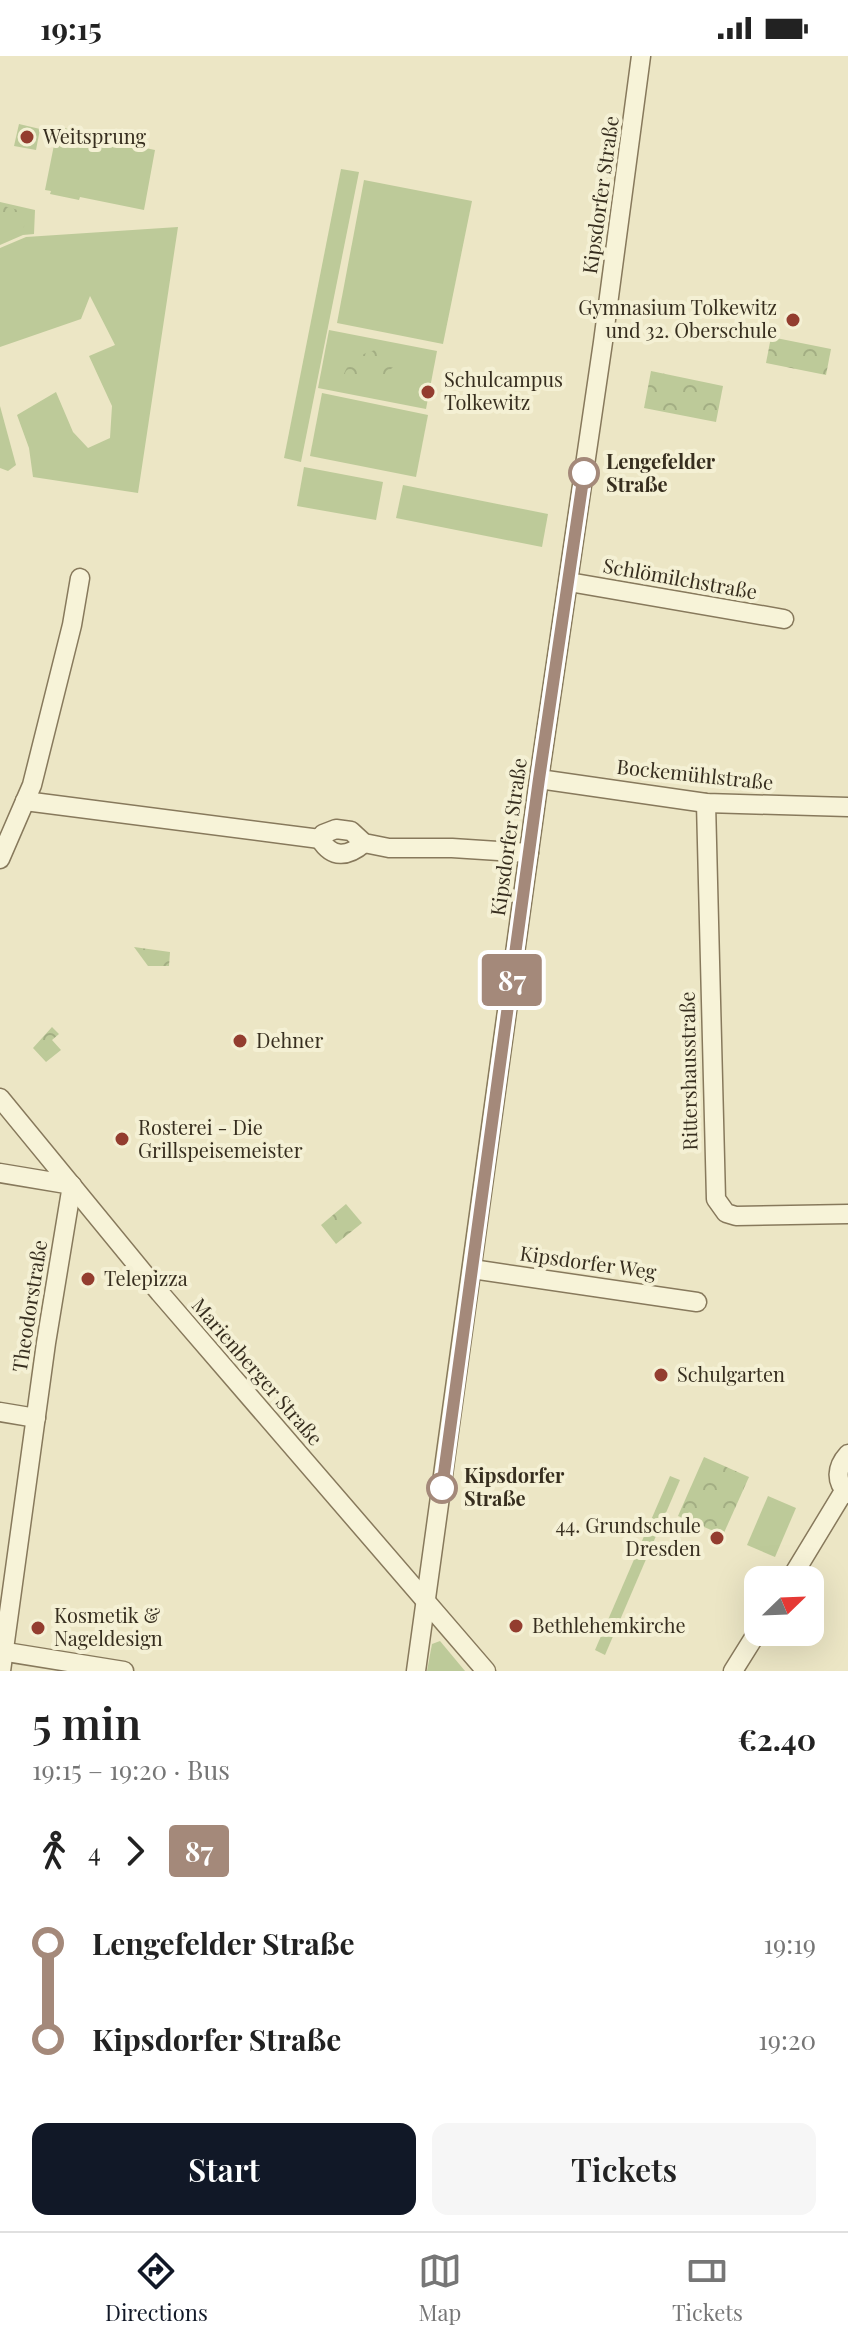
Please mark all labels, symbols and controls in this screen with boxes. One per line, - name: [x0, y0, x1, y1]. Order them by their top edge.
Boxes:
- text: 19:15: [40, 8, 102, 48]
- street label: Kipsdorfer Straße: [575, 114, 624, 276]
- place label: Weitsprung: [42, 122, 147, 149]
- marker: Weitsprung: [18, 128, 36, 146]
- place label: Gymnasium Tolkewitz und 32. Oberschule: [578, 293, 777, 343]
- marker: Gymnasium Tolkewitz und 32. Oberschule: [784, 311, 802, 329]
- place label: Schulcampus Tolkewitz: [444, 365, 563, 415]
- marker: Schulcampus Tolkewitz: [419, 383, 437, 401]
- place label: Lengefelder Straße: [606, 447, 716, 497]
- marker: Lengefelder Straße: [569, 458, 599, 488]
- street label: Schlömilchstraße: [601, 551, 759, 604]
- street label: Bockemühlstraße: [616, 752, 775, 795]
- street label: Kipsdorfer Straße: [483, 756, 532, 918]
- line badge: 87: [476, 954, 548, 1006]
- text: 87: [498, 961, 526, 998]
- street label: Rittershausstraße: [673, 991, 702, 1151]
- place label: Dehner: [256, 1026, 323, 1053]
- marker: Dehner: [231, 1032, 249, 1050]
- place label: Rosterei - Die Grillspeisemeister: [138, 1113, 303, 1163]
- marker: Rosterei - Die Grillspeisemeister: [113, 1130, 131, 1148]
- street label: Theodorstraße: [5, 1238, 52, 1374]
- street label: Kipsdorfer Weg: [518, 1239, 659, 1285]
- place label: Telepizza: [104, 1264, 188, 1291]
- marker: Telepizza: [79, 1270, 97, 1288]
- street label: Marienberger Straße: [187, 1292, 330, 1450]
- place label: Schulgarten: [677, 1360, 785, 1387]
- marker: Schulgarten: [652, 1366, 670, 1384]
- place label: Kipsdorfer Straße: [464, 1461, 565, 1511]
- marker: Kipsdorfer Straße: [427, 1473, 457, 1503]
- place label: 44. Grundschule Dresden: [555, 1511, 701, 1561]
- marker: 44. Grundschule Dresden: [708, 1529, 726, 1547]
- north arrow: [744, 1566, 824, 1646]
- map controls: [744, 1566, 824, 1646]
- place label: Kosmetik & Nageldesign: [54, 1601, 163, 1651]
- place label: Bethlehemkirche: [532, 1611, 686, 1638]
- marker: Bethlehemkirche: [507, 1617, 525, 1635]
- marker: Kosmetik & Nageldesign: [29, 1619, 47, 1637]
- text: 5 min: [32, 1692, 141, 1751]
- text: €2.40: [738, 1719, 816, 1759]
- text: 19:15 – 19:20 · Bus: [32, 1752, 230, 1787]
- icon: walk: [32, 1829, 76, 1873]
- icon: forward: [113, 1829, 157, 1873]
- text: 87: [185, 1832, 213, 1869]
- text: 4: [88, 1834, 101, 1869]
- text: Lengefelder Straße: [92, 1923, 355, 1963]
- text: 19:19: [763, 1926, 816, 1961]
- text: Kipsdorfer Straße: [92, 2019, 341, 2059]
- text: 19:20: [758, 2022, 816, 2057]
- button: Start: [32, 2123, 416, 2215]
- button: Tickets: [432, 2123, 816, 2215]
- tab: Directions: [105, 2249, 208, 2327]
- tab: Map: [418, 2249, 462, 2327]
- tab: Tickets: [672, 2249, 743, 2327]

